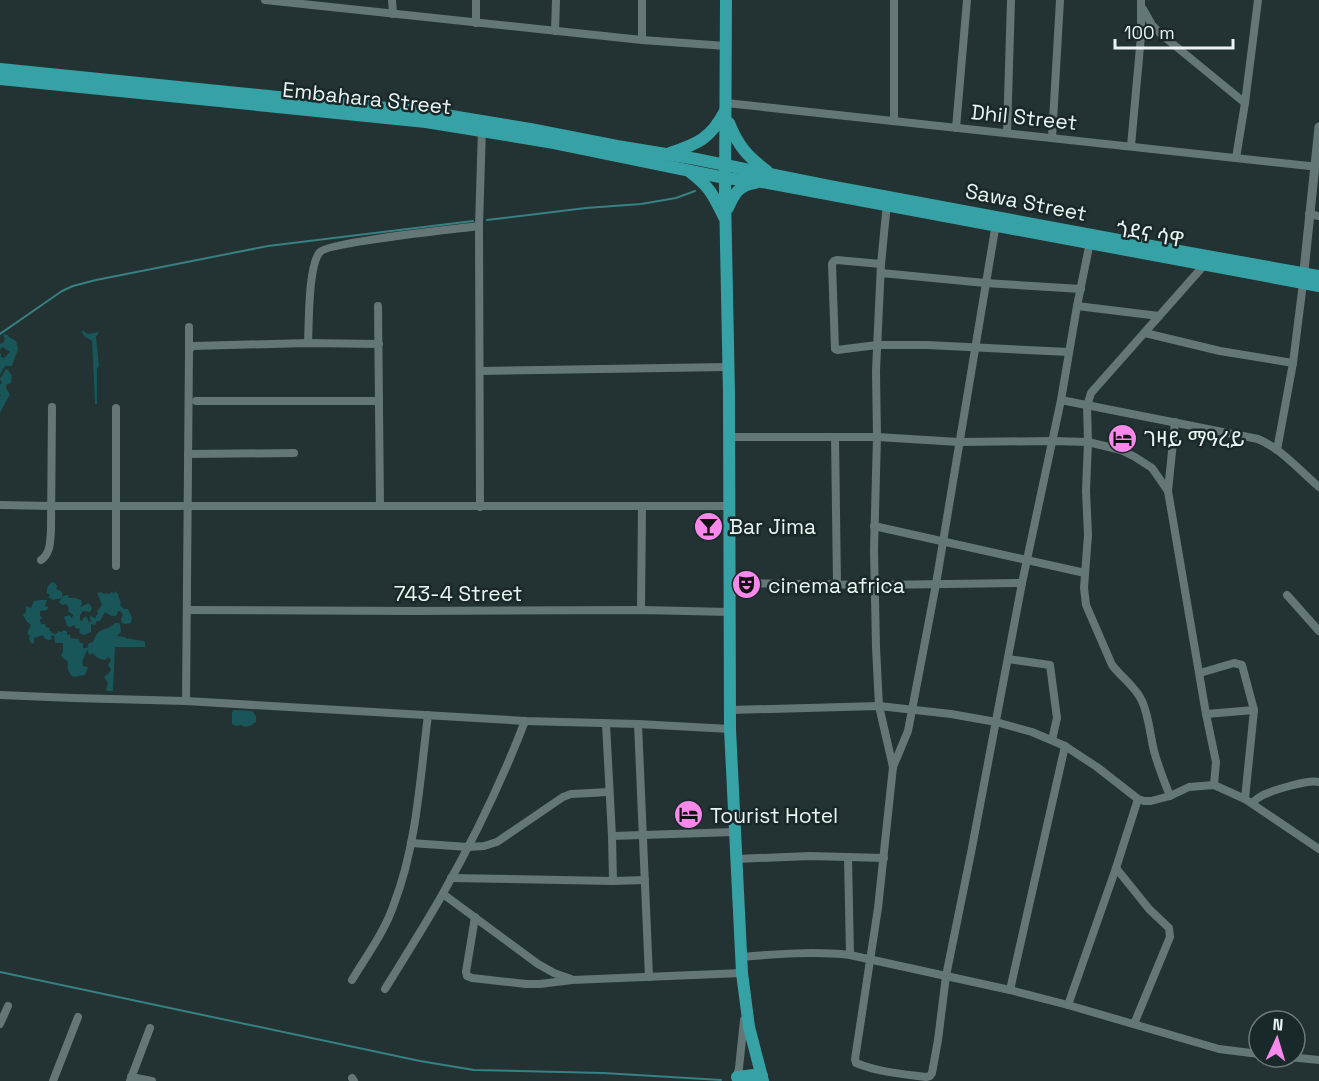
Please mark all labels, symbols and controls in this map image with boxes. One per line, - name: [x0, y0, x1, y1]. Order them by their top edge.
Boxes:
- scale bar: [1115, 12, 1234, 50]
- text: 100 m: [1124, 21, 1175, 44]
- street label: Embahara Street: [281, 76, 453, 120]
- street label: Dhil Street: [970, 98, 1078, 136]
- street label: Sawa Street: [963, 177, 1089, 227]
- street label: ጎደና ሳዋ: [1114, 215, 1186, 253]
- hotel icon: ገዛይ ማዓረይ: [1107, 422, 1139, 454]
- place label: ገዛይ ማዓረይ: [1144, 425, 1245, 452]
- bar icon: Bar Jima: [692, 510, 724, 542]
- place label: Bar Jima: [729, 513, 816, 540]
- theatre icon: cinema africa: [731, 569, 763, 601]
- place label: cinema africa: [768, 572, 905, 599]
- street label: 743-4 Street: [394, 580, 522, 607]
- hotel icon: Tourist Hotel: [673, 799, 705, 831]
- place label: Tourist Hotel: [710, 802, 838, 829]
- north arrow: [1247, 1009, 1307, 1069]
- text: N: [1272, 1014, 1284, 1035]

